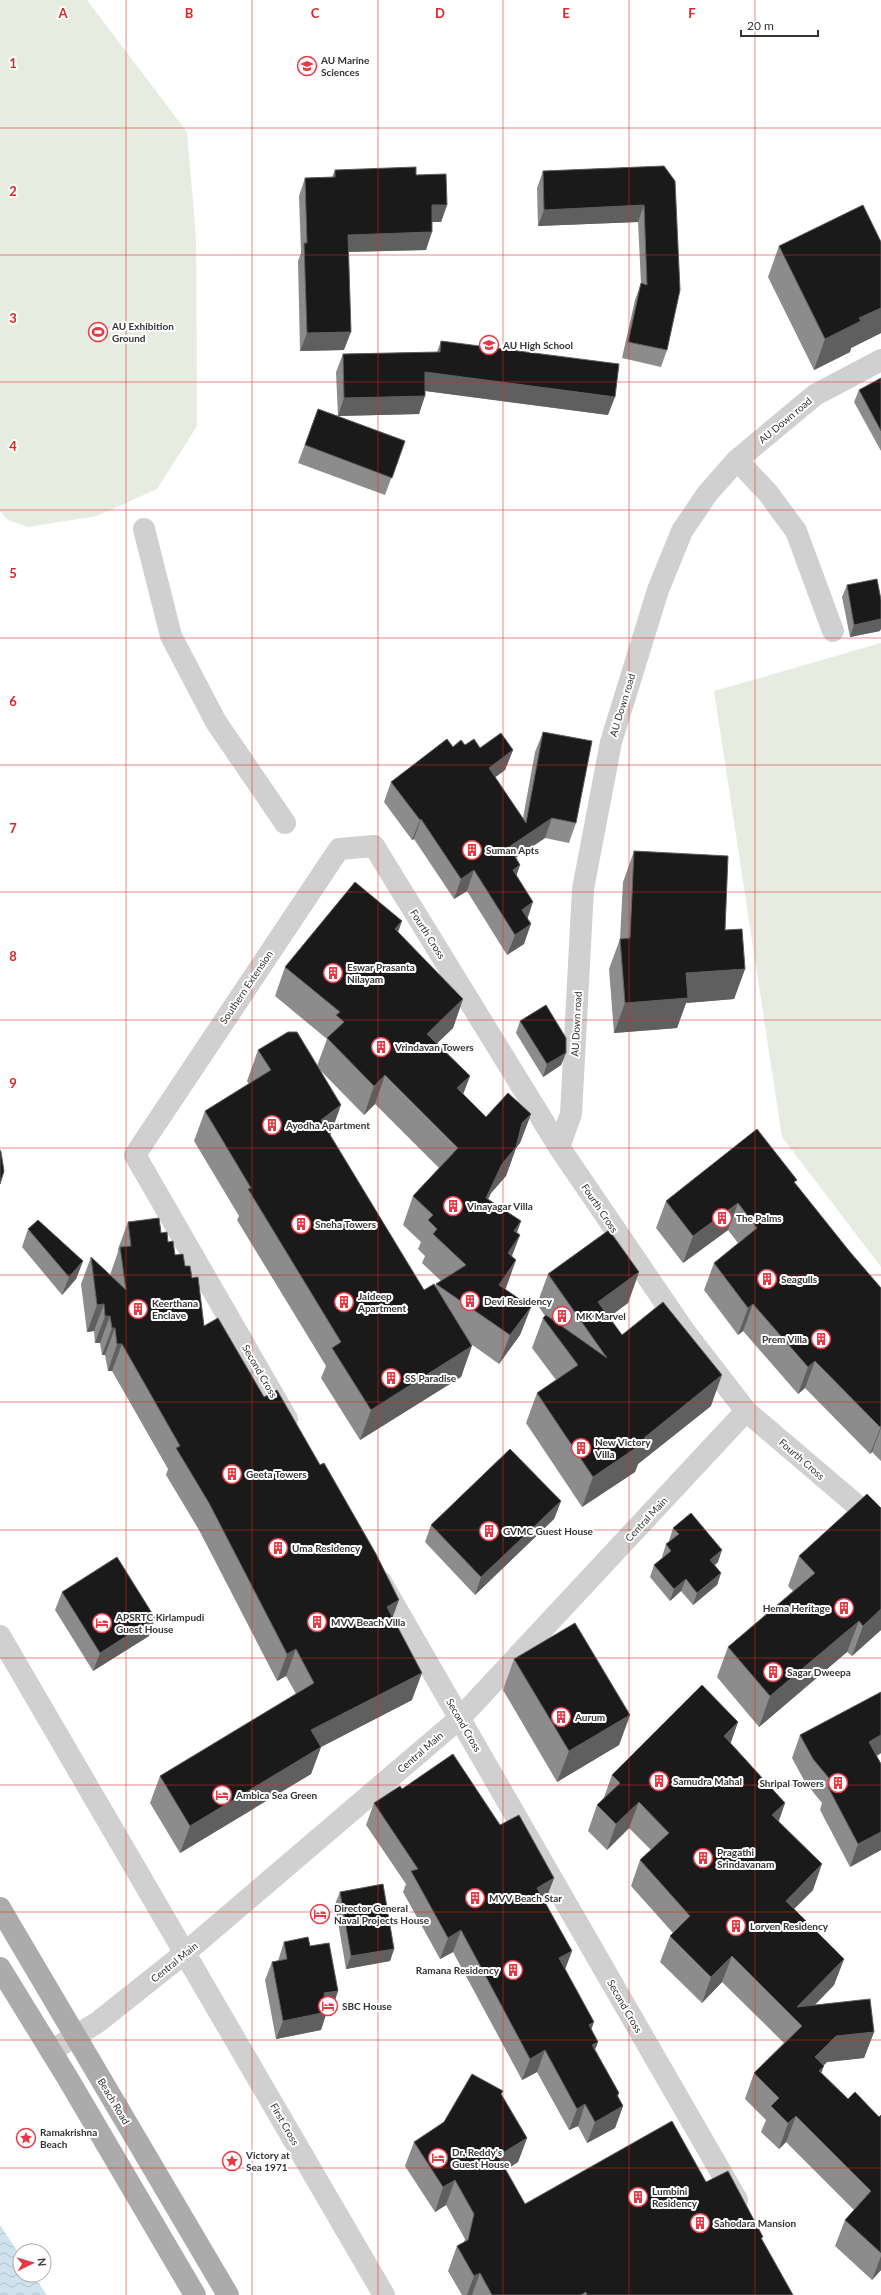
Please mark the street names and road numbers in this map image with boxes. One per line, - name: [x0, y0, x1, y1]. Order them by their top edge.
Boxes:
- street label: AU Down road: [756, 394, 814, 446]
- street label: AU Down road: [607, 672, 637, 738]
- street label: Fourth Cross: [408, 907, 448, 961]
- street label: Southern Extension: [217, 948, 275, 1026]
- street label: AU Down road: [568, 991, 584, 1057]
- street label: Fourth Cross: [579, 1181, 621, 1235]
- street label: Second Cross: [240, 1342, 280, 1400]
- street label: Fourth Cross: [777, 1436, 827, 1482]
- street label: Central Main: [622, 1494, 670, 1544]
- street label: Second Cross: [444, 1696, 484, 1754]
- street label: Central Main: [395, 1729, 445, 1775]
- street label: Central Main: [148, 1940, 200, 1984]
- street label: Second Cross: [605, 1977, 645, 2035]
- street label: Beach Road: [96, 2076, 132, 2126]
- street label: First Cross: [268, 2101, 302, 2147]

